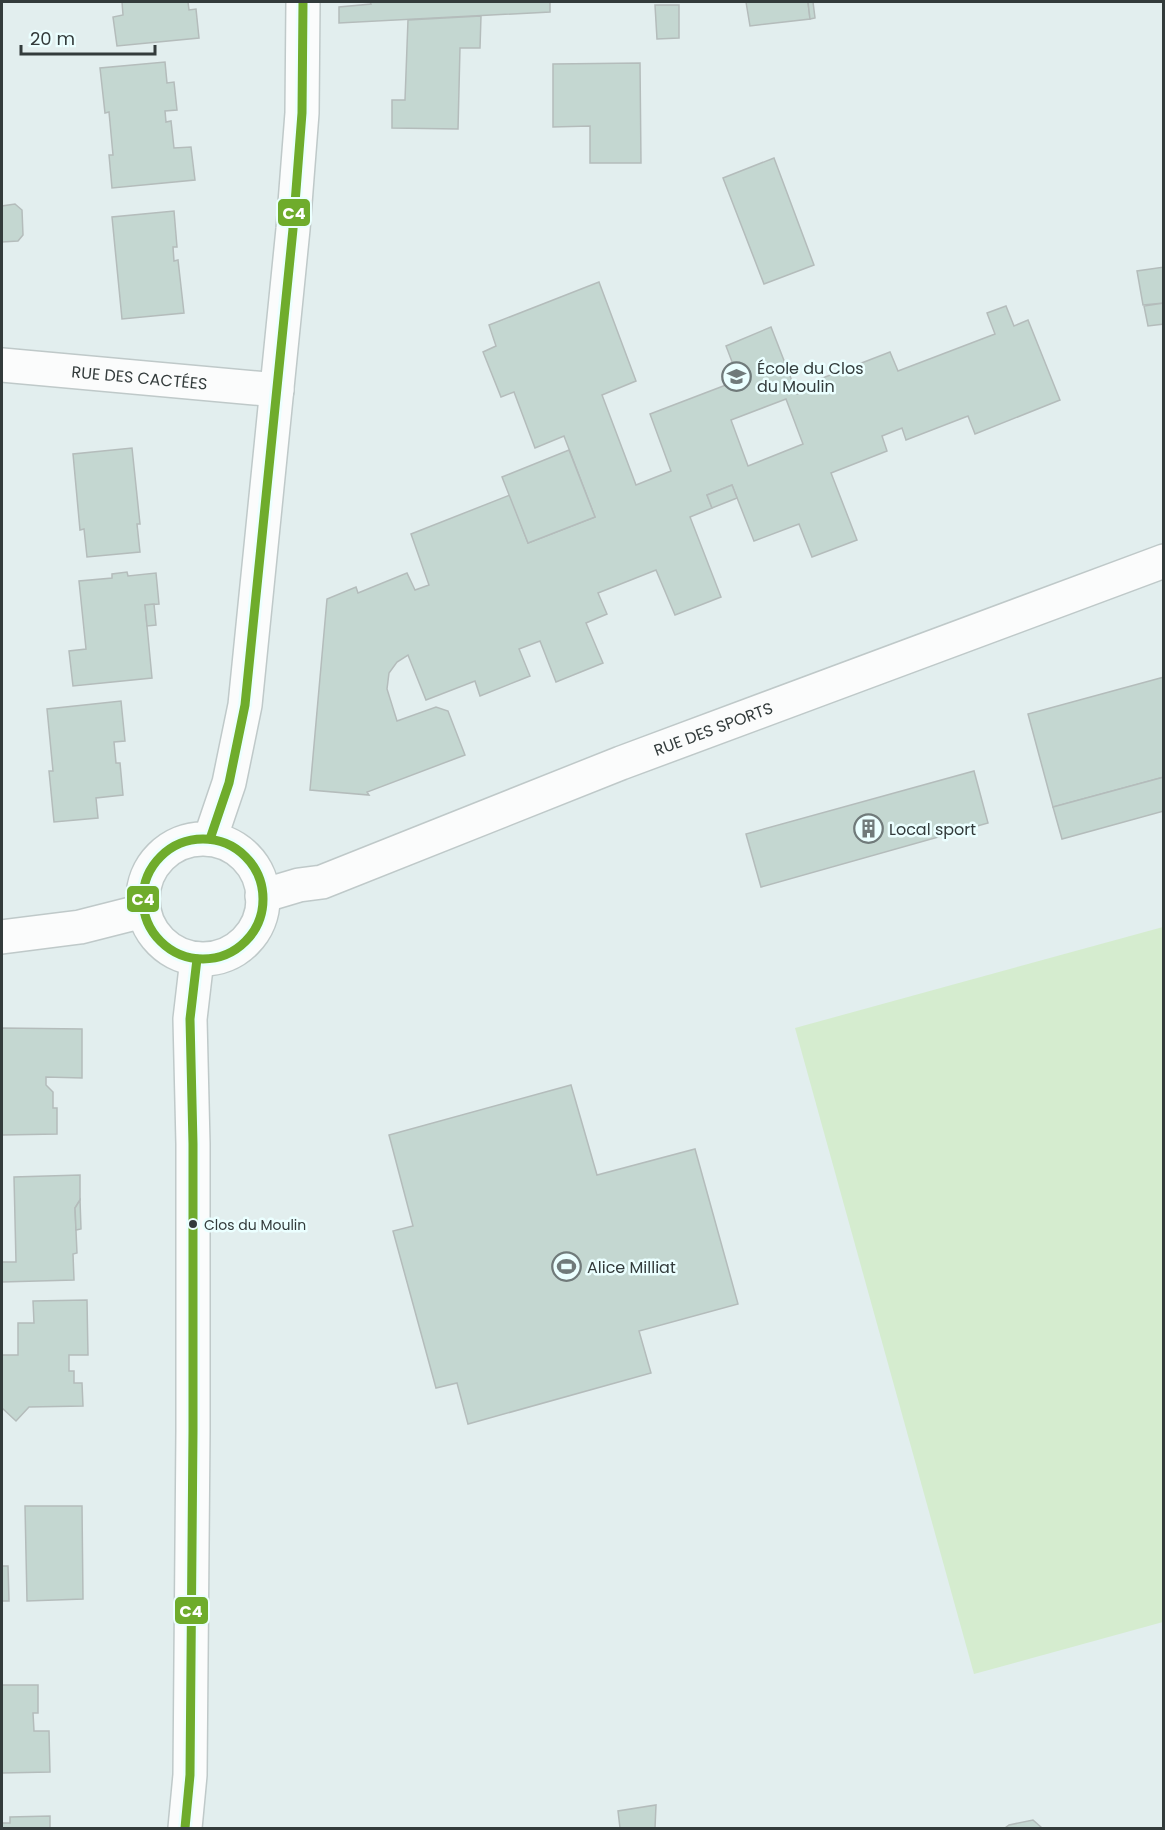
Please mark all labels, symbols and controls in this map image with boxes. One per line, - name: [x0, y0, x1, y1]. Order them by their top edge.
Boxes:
- scale bar: [21, 18, 154, 56]
- text: 20 m: [30, 26, 75, 51]
- line badge: C4: [277, 198, 311, 227]
- text: C4: [282, 202, 306, 225]
- place label: École du Clos du Moulin: [757, 357, 864, 398]
- street label: RUE DES CACTÉES: [70, 360, 208, 396]
- school or university icon: École du Clos du Moulin: [720, 361, 752, 393]
- street label: RUE DES SPORTS: [651, 697, 776, 762]
- building icon: Local sport: [852, 813, 884, 845]
- place label: Local sport: [889, 818, 976, 841]
- line badge: C4: [126, 885, 160, 913]
- text: C4: [131, 888, 155, 911]
- place label: Clos du Moulin: [204, 1215, 306, 1235]
- marker: Clos du Moulin: [187, 1218, 199, 1230]
- sports icon: Alice Milliat: [550, 1251, 582, 1283]
- place label: Alice Milliat: [587, 1256, 676, 1279]
- line badge: C4: [174, 1596, 209, 1625]
- text: C4: [179, 1600, 203, 1623]

